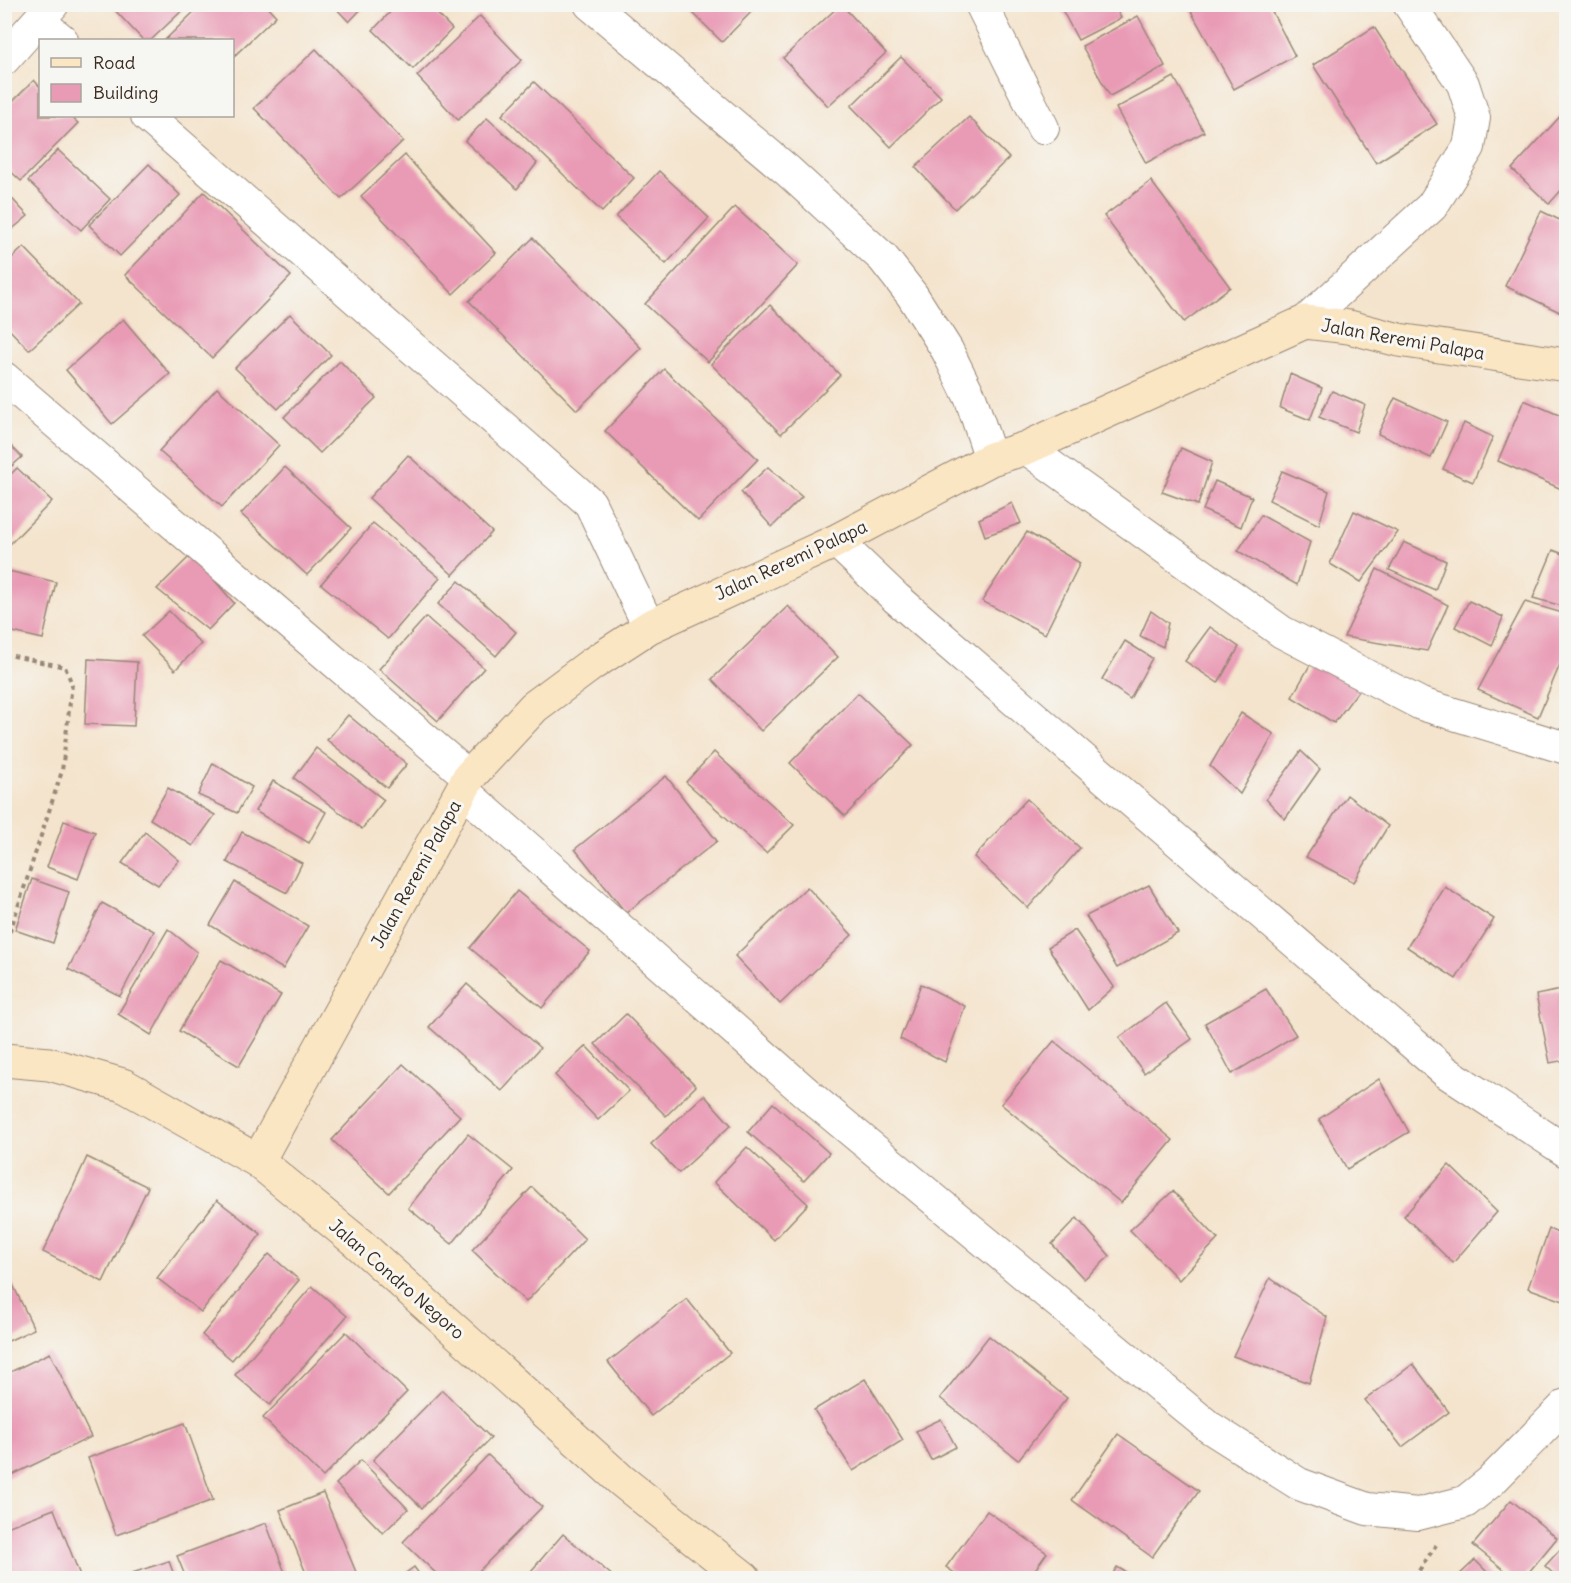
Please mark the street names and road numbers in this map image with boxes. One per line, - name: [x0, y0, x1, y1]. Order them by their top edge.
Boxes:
- street label: Jalan Reremi Palapa: [1320, 313, 1486, 365]
- street label: Jalan Reremi Palapa: [711, 515, 871, 605]
- street label: Jalan Reremi Palapa: [366, 796, 466, 952]
- street label: Jalan Condro Negoro: [324, 1214, 470, 1344]

